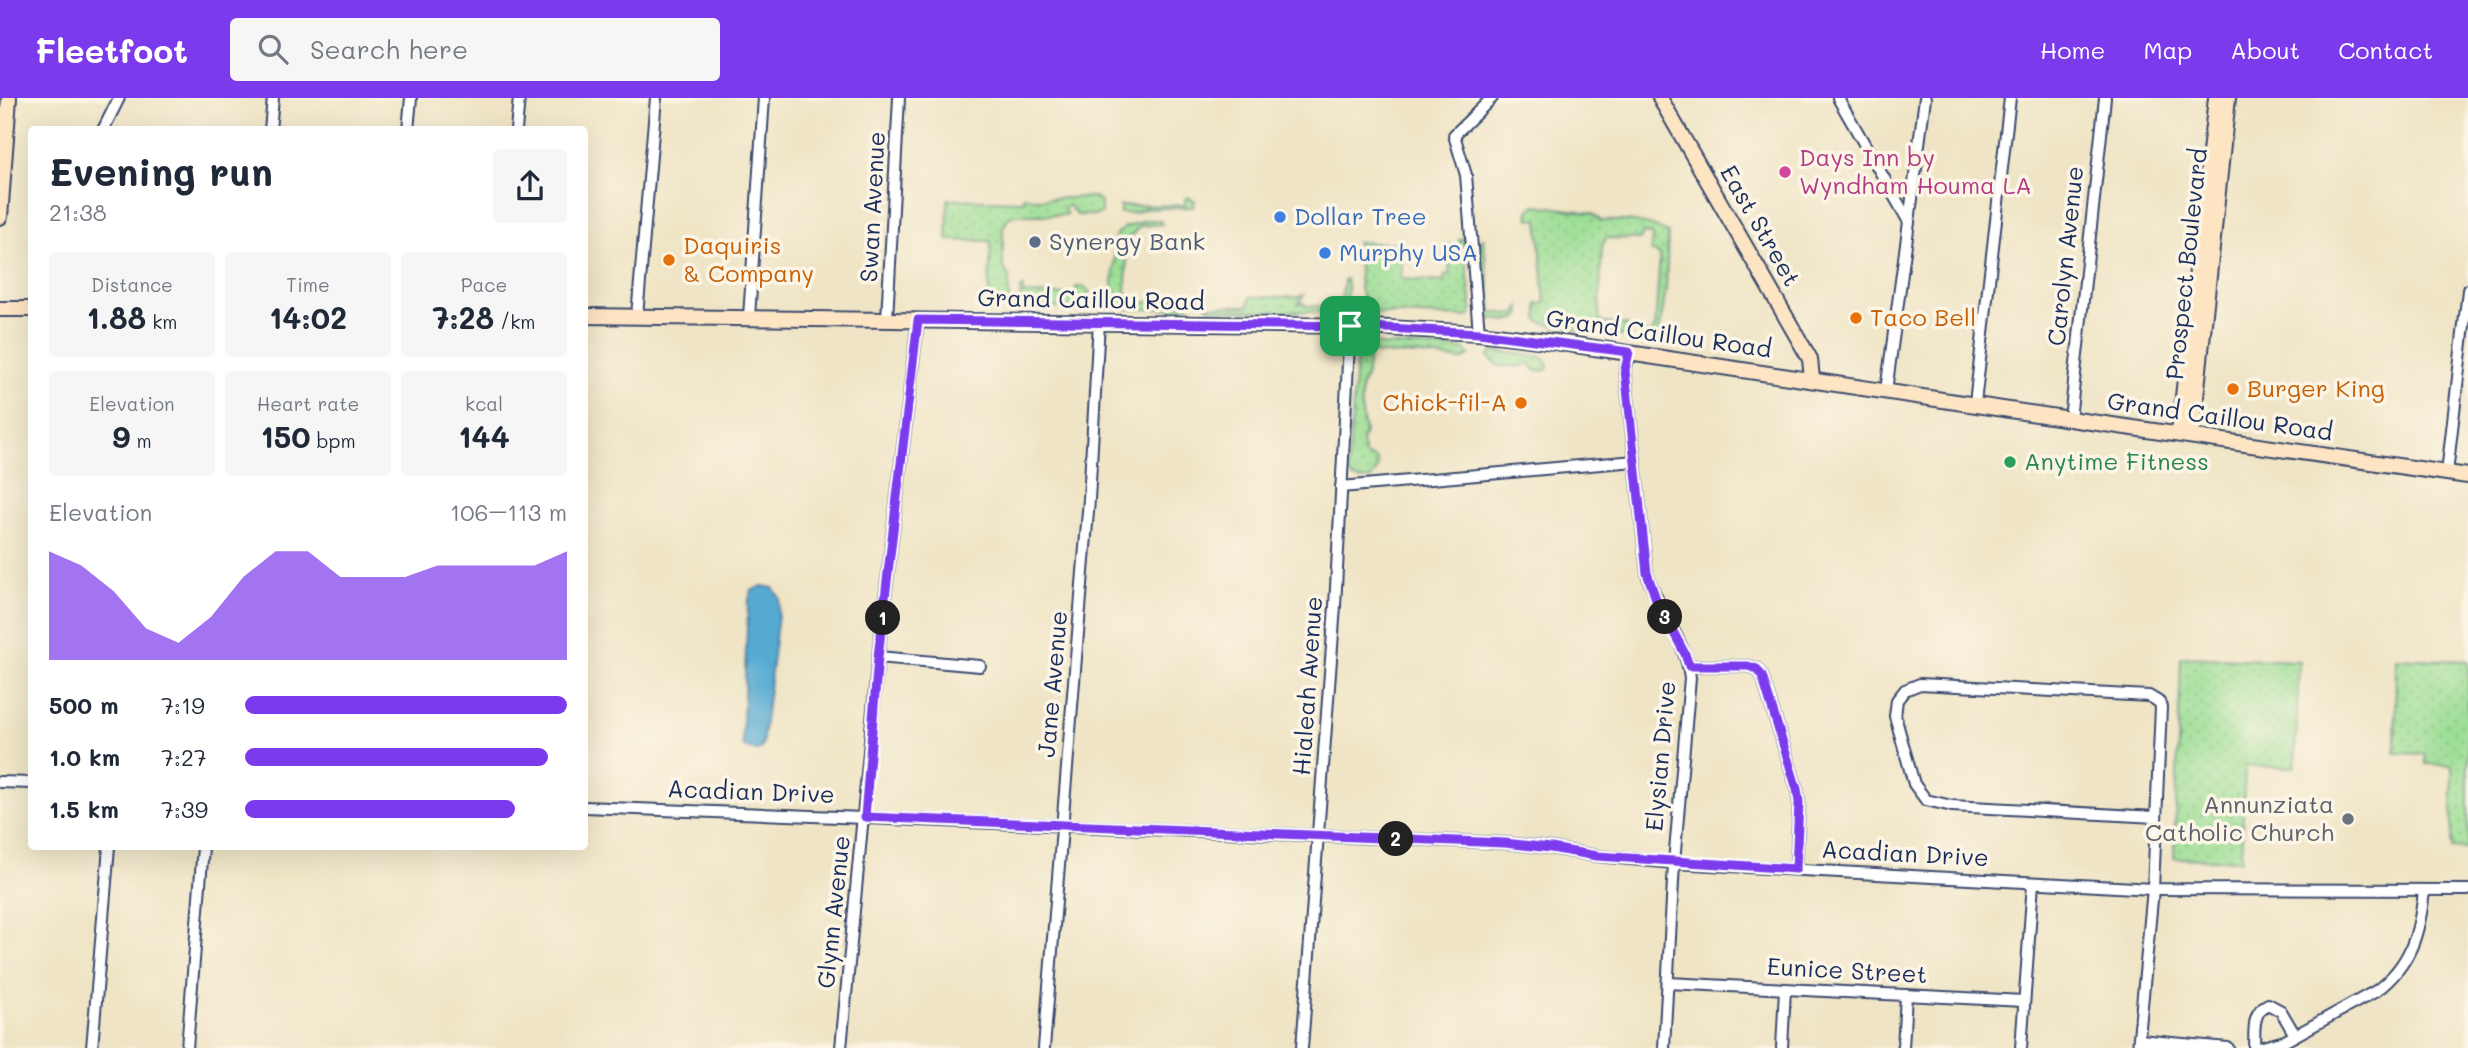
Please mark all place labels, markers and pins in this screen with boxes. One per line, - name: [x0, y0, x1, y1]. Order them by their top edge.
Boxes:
- place label: Days Inn by Wyndham Houma LA: [1799, 141, 2032, 200]
- marker: Days Inn by Wyndham Houma LA: [1777, 164, 1793, 180]
- place label: Dollar Tree: [1294, 200, 1427, 231]
- marker: Dollar Tree: [1272, 209, 1288, 225]
- place label: Synergy Bank: [1049, 225, 1205, 256]
- place label: Daquiris & Company: [683, 229, 814, 288]
- marker: Synergy Bank: [1027, 234, 1043, 250]
- place label: Murphy USA: [1339, 236, 1478, 267]
- marker: Murphy USA: [1317, 245, 1333, 261]
- marker: Daquiris & Company: [661, 252, 677, 268]
- pin: [1320, 296, 1380, 356]
- place label: Taco Bell: [1870, 301, 1976, 332]
- marker: Taco Bell: [1848, 310, 1864, 326]
- place label: Burger King: [2247, 372, 2385, 403]
- marker: Burger King: [2225, 381, 2241, 397]
- place label: Chick-fil-A: [1383, 386, 1507, 417]
- marker: Chick-fil-A: [1513, 395, 1529, 411]
- place label: Anytime Fitness: [2024, 445, 2209, 476]
- marker: Anytime Fitness: [2002, 454, 2018, 470]
- pin: 3: [1648, 600, 1682, 634]
- pin: 1: [866, 601, 900, 636]
- place label: Annunziata Catholic Church: [2145, 788, 2334, 847]
- marker: Annunziata Catholic Church: [2340, 811, 2356, 827]
- pin: 2: [1378, 822, 1414, 856]

